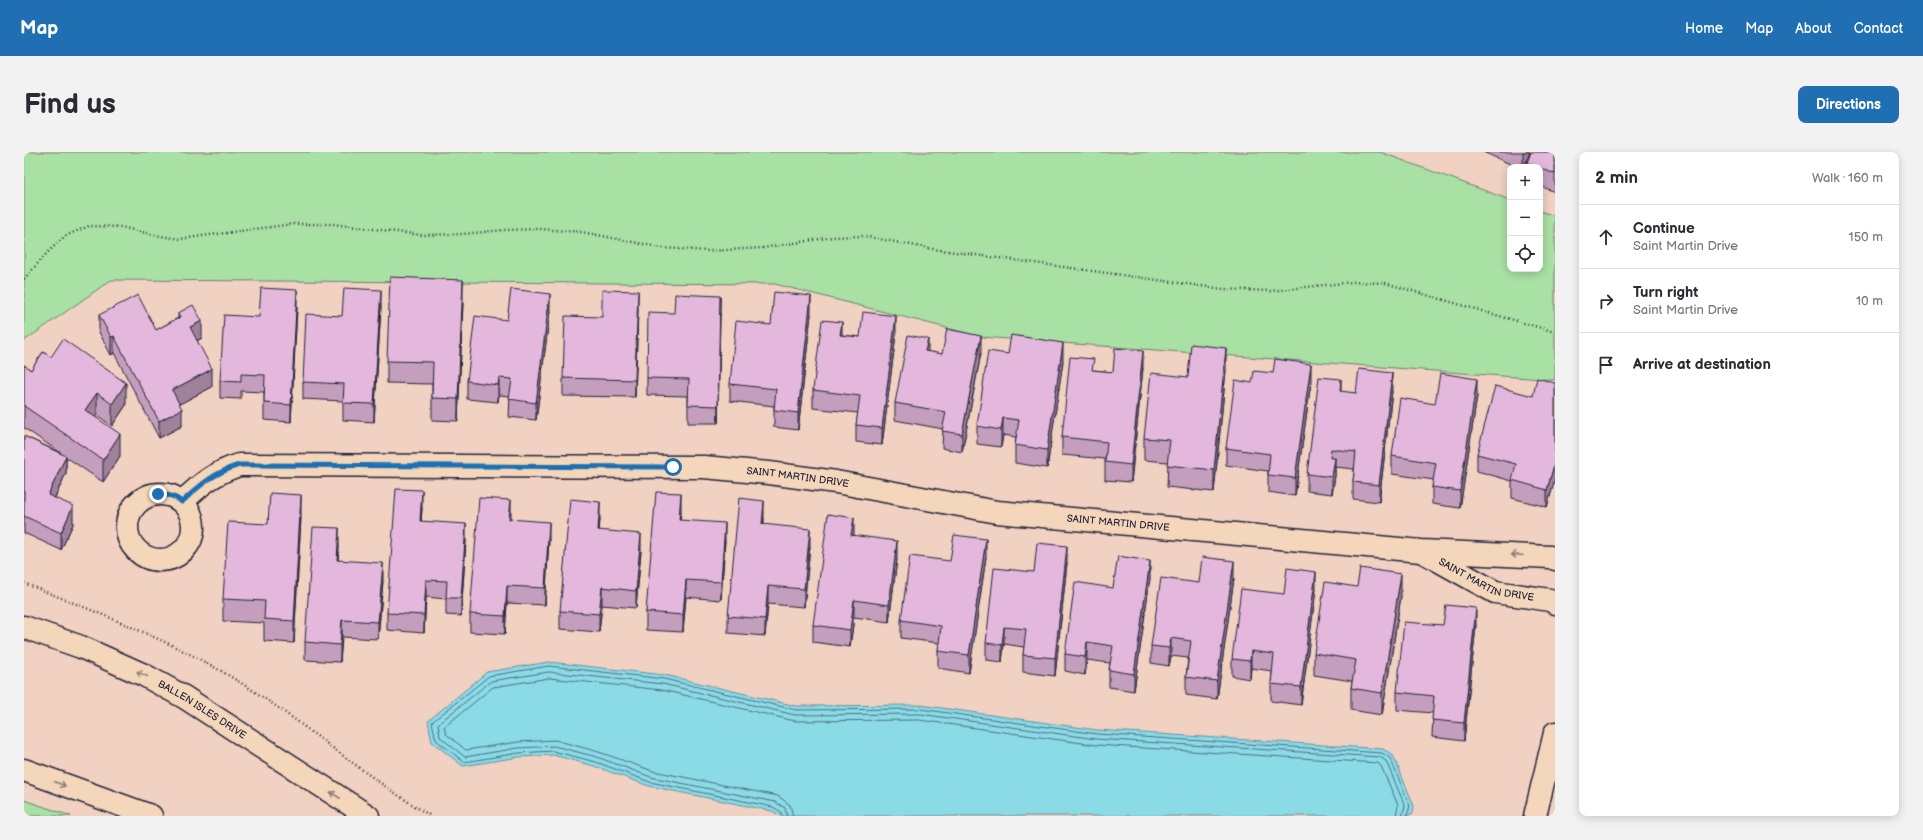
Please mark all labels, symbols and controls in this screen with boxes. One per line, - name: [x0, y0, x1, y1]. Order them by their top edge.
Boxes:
- text: Map: [20, 17, 58, 40]
- text: Home: [1685, 20, 1723, 37]
- text: Map: [1745, 20, 1773, 37]
- text: About: [1795, 20, 1832, 37]
- text: Contact: [1854, 20, 1903, 37]
- button: Directions: [1798, 86, 1899, 123]
- text: Find us: [24, 88, 116, 121]
- map controls: [1507, 164, 1543, 272]
- button: +: [1507, 164, 1543, 200]
- text: 2 min: [1595, 168, 1638, 188]
- text: Walk · 160 m: [1812, 170, 1883, 186]
- button: −: [1507, 200, 1543, 236]
- text: Continue: [1633, 219, 1695, 238]
- icon: ahead: [1595, 226, 1617, 248]
- text: 150 m: [1849, 229, 1883, 245]
- button: locate: [1507, 236, 1543, 272]
- text: Saint Martin Drive: [1633, 238, 1738, 254]
- text: Turn right: [1633, 283, 1698, 302]
- icon: right: [1595, 290, 1617, 312]
- text: 10 m: [1856, 293, 1883, 309]
- text: Saint Martin Drive: [1633, 302, 1738, 318]
- icon: arrive: [1595, 354, 1617, 376]
- text: Arrive at destination: [1633, 355, 1771, 374]
- route start: [664, 458, 682, 476]
- street label: SAINT MARTIN DRIVE: [746, 465, 850, 490]
- route end: [149, 485, 167, 503]
- street label: SAINT MARTIN DRIVE: [1066, 512, 1170, 534]
- one-way arrow: [1511, 551, 1524, 559]
- street label: SAINT MARTIN DRIVE: [1436, 556, 1535, 604]
- one-way arrow: [136, 670, 148, 677]
- street label: BALLEN ISLES DRIVE: [156, 678, 249, 742]
- one-way arrow: [54, 781, 66, 789]
- one-way arrow: [330, 791, 341, 799]

